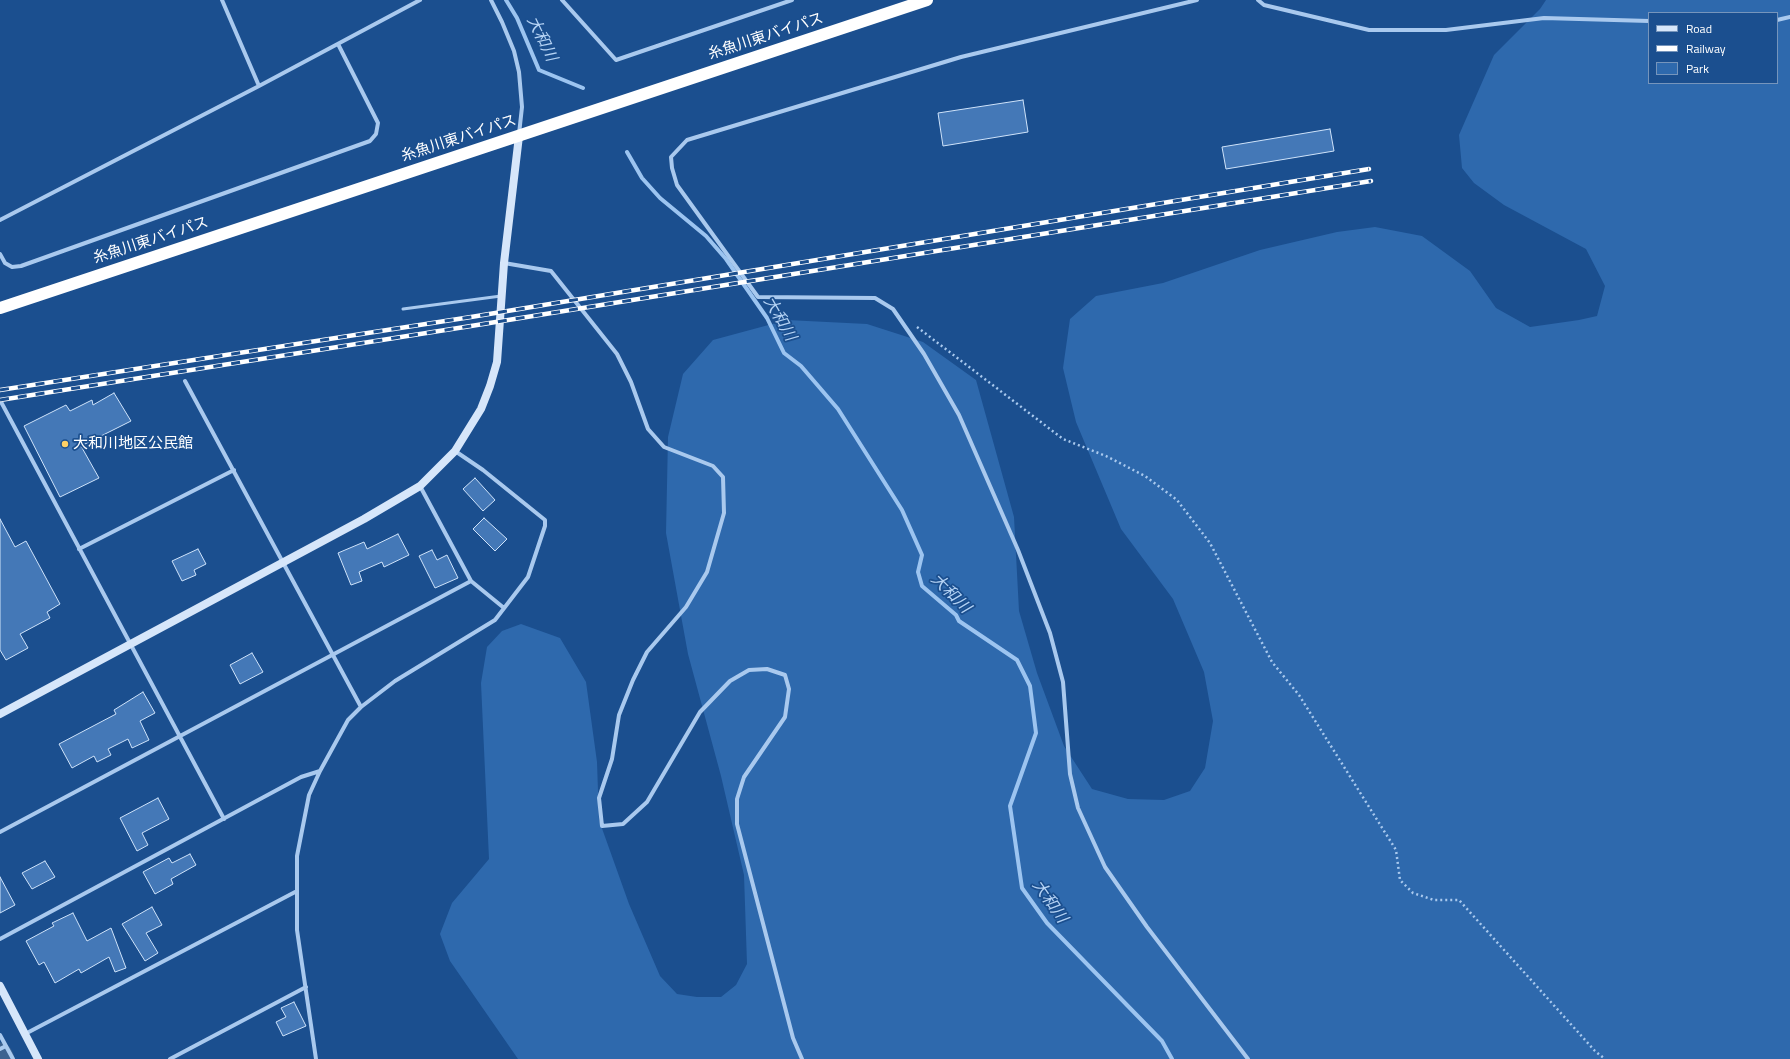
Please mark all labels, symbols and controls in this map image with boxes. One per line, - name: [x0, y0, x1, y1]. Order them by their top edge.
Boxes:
- street label: 糸魚川東バイパス: [706, 10, 826, 64]
- legend: [1648, 12, 1778, 84]
- water label: 大和川: [522, 13, 560, 65]
- text: Road: [1686, 19, 1712, 38]
- text: Railway: [1686, 39, 1726, 58]
- text: Park: [1686, 59, 1709, 78]
- street label: 糸魚川東バイパス: [399, 112, 519, 166]
- street label: 糸魚川東バイパス: [91, 214, 211, 268]
- water label: 大和川: [759, 293, 799, 345]
- place label: 大和川地区公民館: [73, 435, 193, 453]
- marker: 大和川地区公民館: [60, 439, 70, 449]
- water label: 大和川: [926, 570, 974, 618]
- water label: 大和川: [1027, 877, 1071, 927]

